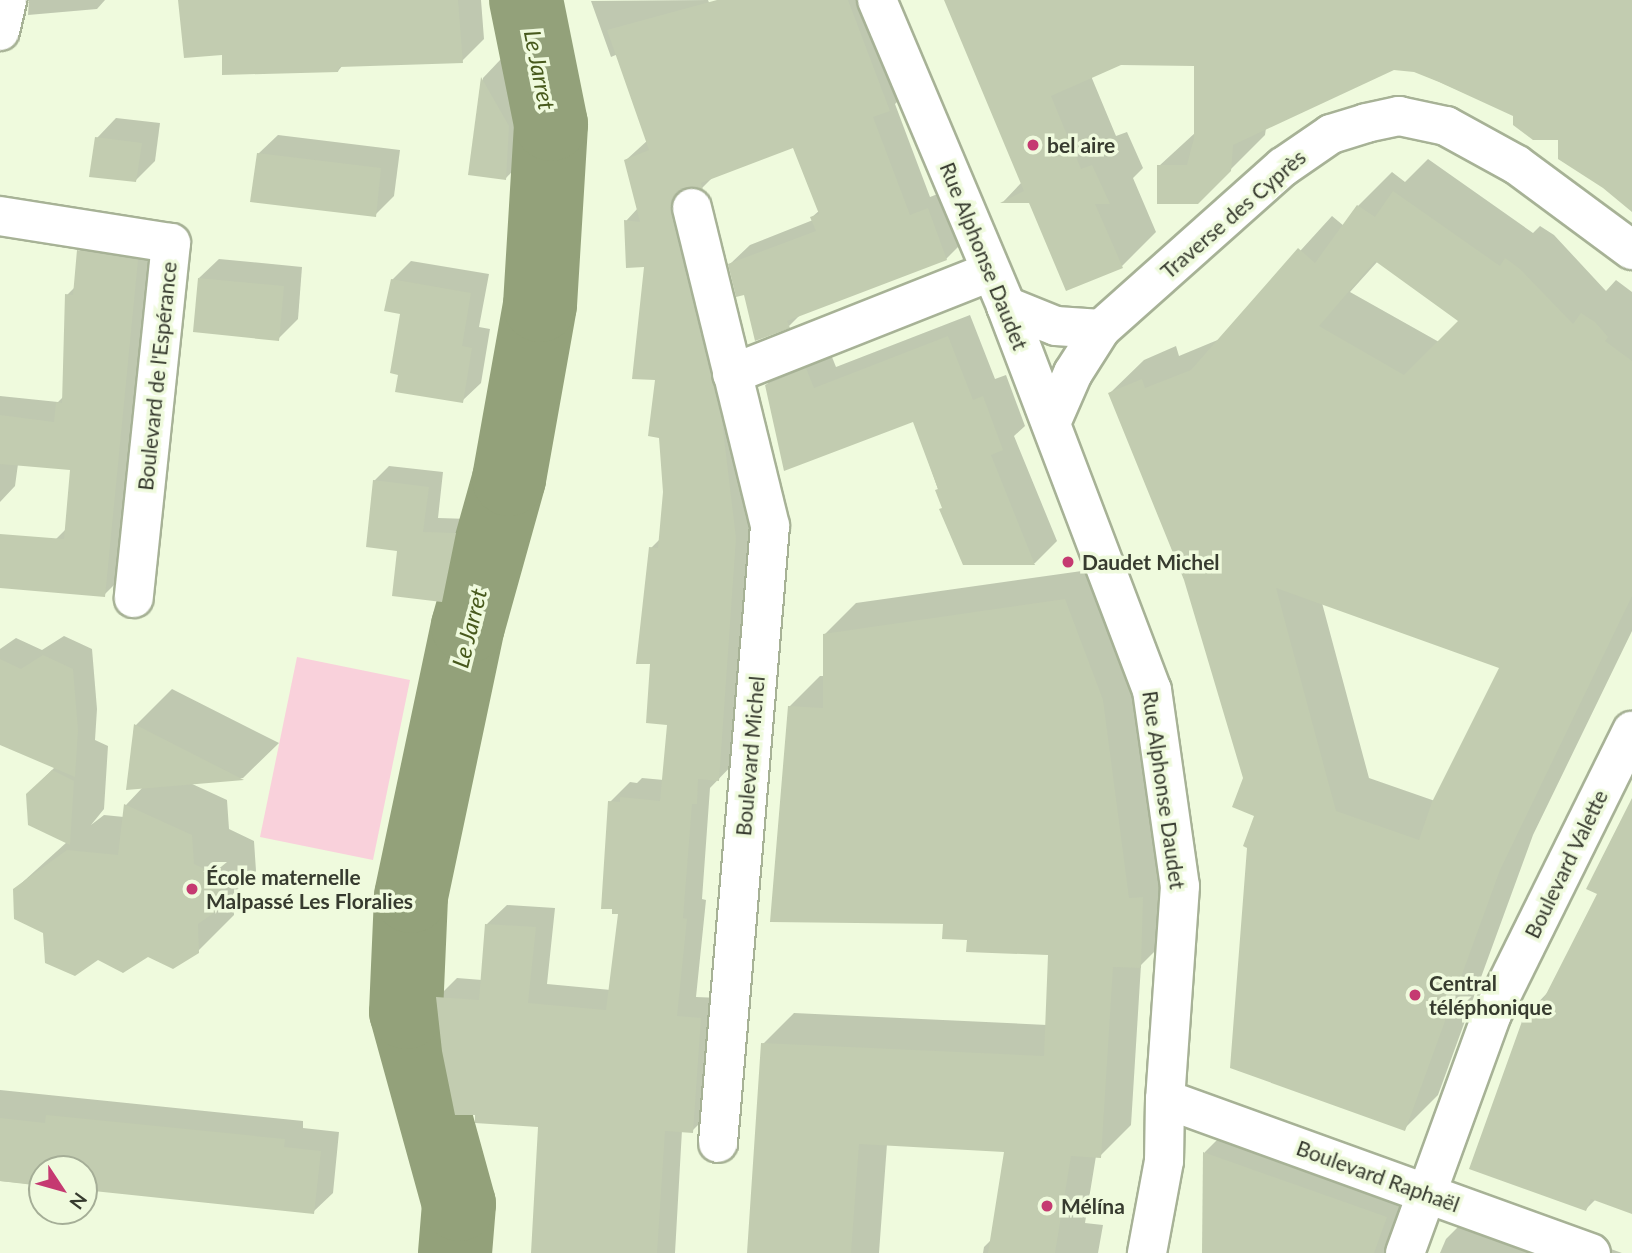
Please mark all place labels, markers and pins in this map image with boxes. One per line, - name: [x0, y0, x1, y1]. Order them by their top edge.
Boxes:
- place label: bel aire: [1047, 132, 1115, 158]
- marker: bel aire: [1025, 137, 1041, 153]
- place label: Daudet Michel: [1082, 549, 1220, 575]
- marker: Daudet Michel: [1060, 554, 1076, 570]
- place label: École maternelle Malpassé Les Floralies: [206, 864, 413, 914]
- marker: École maternelle Malpassé Les Floralies: [184, 881, 200, 897]
- place label: Central téléphonique: [1429, 970, 1552, 1020]
- marker: Central téléphonique: [1407, 987, 1423, 1003]
- place label: Mélína: [1061, 1193, 1125, 1219]
- marker: Mélína: [1039, 1198, 1055, 1214]

